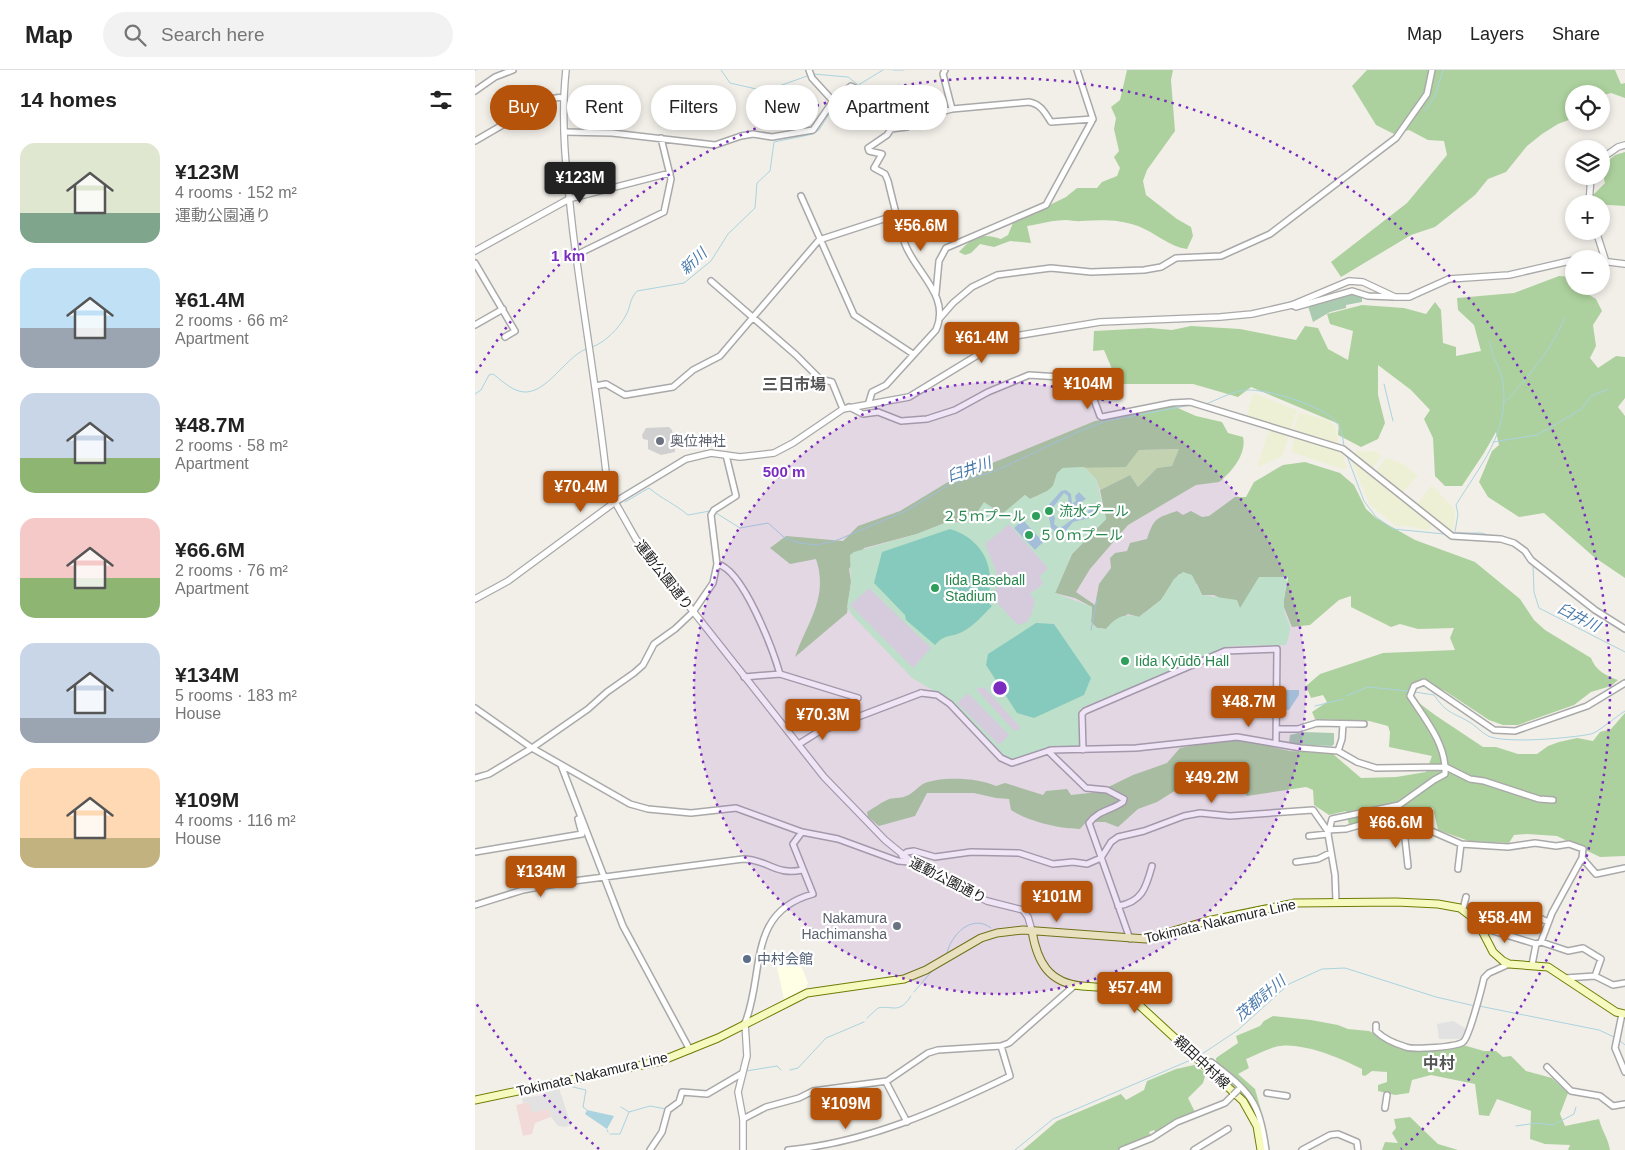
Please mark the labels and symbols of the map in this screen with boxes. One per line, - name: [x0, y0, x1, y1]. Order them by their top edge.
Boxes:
- pin: ¥123M: [545, 162, 615, 204]
- pin: ¥56.6M: [880, 210, 962, 252]
- water label: 新川: [676, 243, 711, 277]
- text: 1 km: [551, 247, 585, 264]
- pin: ¥61.4M: [941, 322, 1023, 364]
- pin: ¥104M: [1053, 368, 1123, 410]
- district label: 三日市場: [762, 376, 826, 393]
- place label: 奥位神社: [670, 433, 726, 449]
- marker: 奥位神社: [654, 435, 666, 447]
- water label: 臼井川: [945, 453, 995, 484]
- text: 500 m: [763, 463, 805, 480]
- pin: ¥70.4M: [540, 470, 622, 513]
- place label: 流水プール: [1059, 503, 1129, 519]
- marker: 流水プール: [1043, 505, 1055, 517]
- place label: ２５ｍプール: [942, 508, 1026, 524]
- marker: ２５ｍプール: [1030, 510, 1042, 522]
- place label: ５０ｍプール: [1039, 527, 1123, 543]
- marker: ５０ｍプール: [1023, 529, 1035, 541]
- street label: 運動公園通り: [632, 537, 696, 613]
- place label: Iida Baseball Stadium: [945, 572, 1025, 604]
- marker: Iida Baseball Stadium: [929, 582, 941, 594]
- water label: 臼井川: [1555, 599, 1605, 636]
- place label: Iida Kyūdō Hall: [1135, 653, 1229, 669]
- marker: Iida Kyūdō Hall: [1119, 655, 1131, 667]
- centre of rings: [991, 679, 1009, 697]
- pin: ¥48.7M: [1208, 686, 1290, 728]
- pin: ¥70.3M: [782, 698, 864, 741]
- pin: ¥49.2M: [1171, 762, 1253, 804]
- pin: ¥66.6M: [1355, 806, 1437, 849]
- street label: 運動公園通り: [907, 854, 989, 906]
- pin: ¥134M: [506, 856, 576, 898]
- pin: ¥101M: [1022, 880, 1092, 923]
- street label: Tokimata Nakamura Line: [1143, 896, 1297, 946]
- pin: ¥58.4M: [1464, 902, 1546, 944]
- place label: Nakamura Hachimansha: [801, 910, 887, 942]
- marker: Nakamura Hachimansha: [891, 920, 903, 932]
- place label: 中村会館: [757, 951, 813, 967]
- marker: 中村会館: [741, 953, 753, 965]
- water label: 茂都計川: [1232, 971, 1290, 1024]
- pin: ¥57.4M: [1094, 972, 1176, 1014]
- street label: 親田中村線: [1171, 1032, 1233, 1092]
- street label: Tokimata Nakamura Line: [515, 1049, 669, 1099]
- district label: 中村: [1423, 1054, 1455, 1072]
- pin: ¥109M: [811, 1088, 881, 1130]

